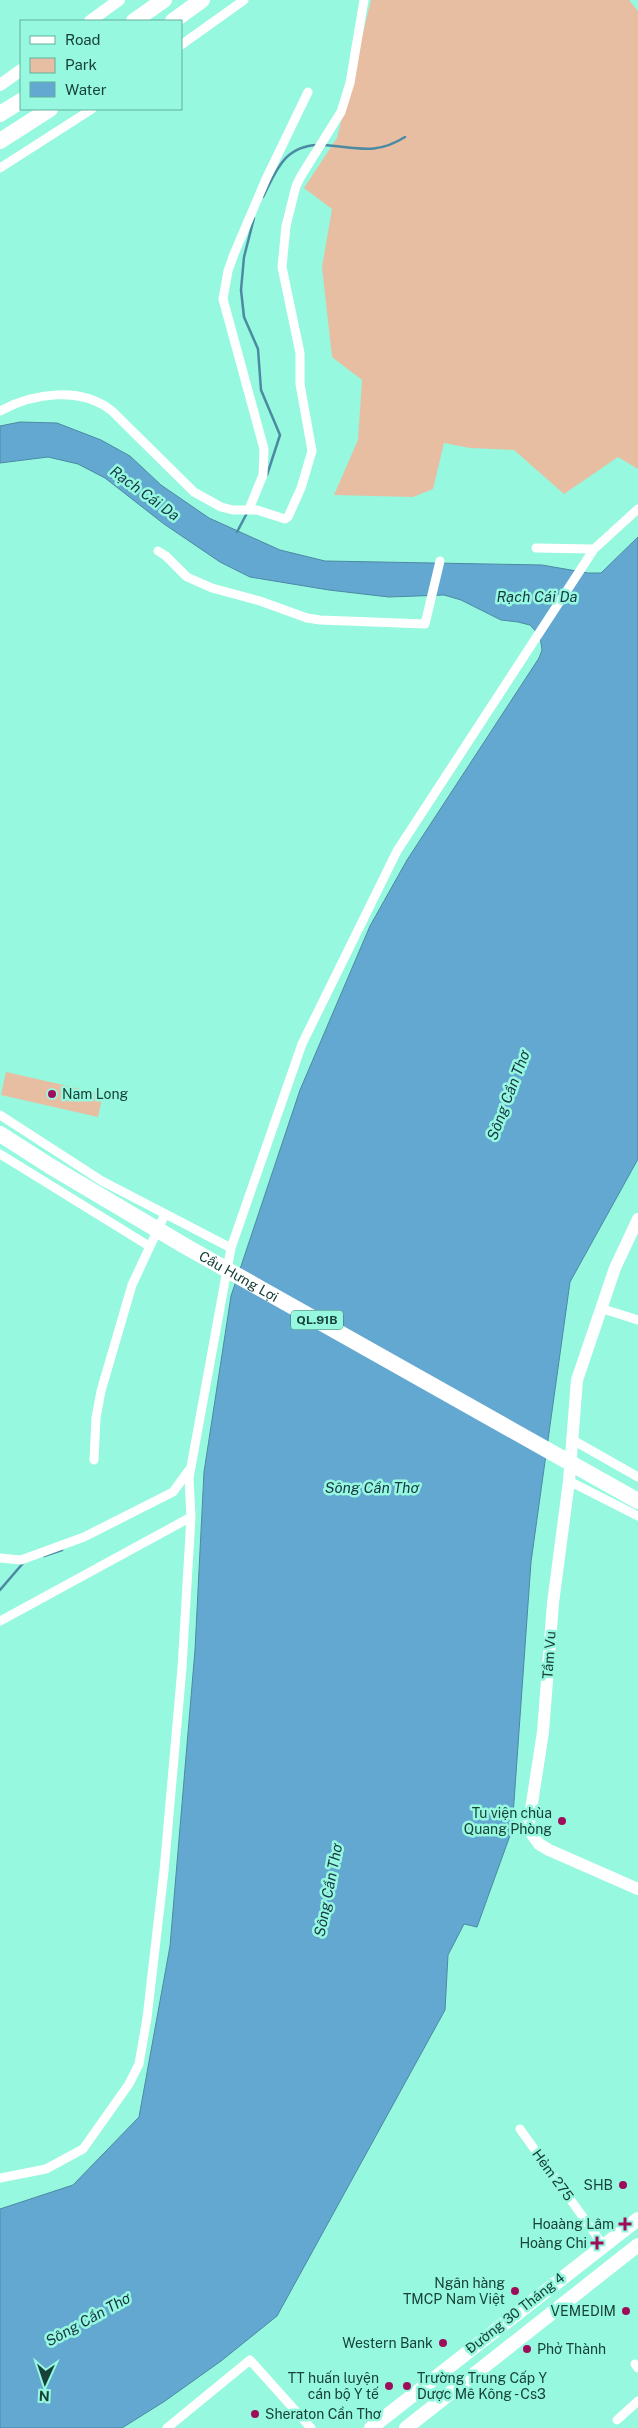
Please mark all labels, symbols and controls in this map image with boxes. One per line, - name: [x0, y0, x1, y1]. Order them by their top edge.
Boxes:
- legend: [20, 20, 182, 110]
- text: Road: [65, 31, 101, 48]
- text: Park: [65, 56, 97, 73]
- text: Water: [65, 81, 107, 98]
- water label: Rạch Cái Da: [107, 462, 183, 524]
- water label: Rạch Cái Da: [496, 588, 578, 605]
- water label: Sông Cần Thơ: [483, 1047, 533, 1142]
- place label: Nam Long: [62, 1086, 129, 1102]
- marker: Nam Long: [46, 1088, 58, 1100]
- street label: Cầu Hưng Lợi: [196, 1248, 281, 1305]
- road number: QL.91B: [291, 1310, 343, 1330]
- water label: Sông Cần Thơ: [325, 1479, 421, 1496]
- street label: Tầm Vu: [539, 1631, 559, 1679]
- place label: Tu viện chùa Quang Phòng: [464, 1805, 552, 1837]
- marker: Tu viện chùa Quang Phòng: [556, 1815, 568, 1827]
- water label: Sông Cần Thơ: [311, 1841, 346, 1938]
- street label: Hẻm 275: [529, 2146, 577, 2204]
- place label: SHB: [584, 2177, 613, 2193]
- marker: SHB: [617, 2179, 629, 2191]
- place label: Hoaàng Lâm: [532, 2216, 614, 2232]
- marker: Hoaàng Lâm: [618, 2217, 632, 2231]
- place label: Hoàng Chi: [519, 2235, 587, 2251]
- marker: Hoàng Chi: [591, 2237, 603, 2249]
- street label: Đường 30 Tháng 4: [462, 2269, 568, 2357]
- place label: Ngân hàng TMCP Nam Việt: [403, 2275, 505, 2307]
- marker: Ngân hàng TMCP Nam Việt: [509, 2285, 521, 2297]
- water label: Sông Cần Thơ: [42, 2288, 135, 2349]
- place label: VEMEDIM: [551, 2303, 616, 2319]
- marker: VEMEDIM: [620, 2305, 632, 2317]
- place label: Western Bank: [342, 2335, 433, 2351]
- marker: Western Bank: [437, 2337, 449, 2349]
- place label: Phở Thành: [537, 2341, 606, 2357]
- marker: Phở Thành: [521, 2343, 533, 2355]
- north arrow: [20, 2358, 70, 2408]
- place label: TT huấn luyện cán bộ Y tế: [288, 2370, 379, 2402]
- place label: Trường Trung Cấp Y Dược Mê Kông - Cs3: [417, 2370, 547, 2402]
- marker: TT huấn luyện cán bộ Y tế: [383, 2380, 395, 2392]
- marker: Trường Trung Cấp Y Dược Mê Kông - Cs3: [401, 2380, 413, 2392]
- text: N: [38, 2388, 50, 2404]
- place label: Sheraton Cần Thơ: [265, 2406, 382, 2422]
- marker: Sheraton Cần Thơ: [249, 2408, 261, 2420]

